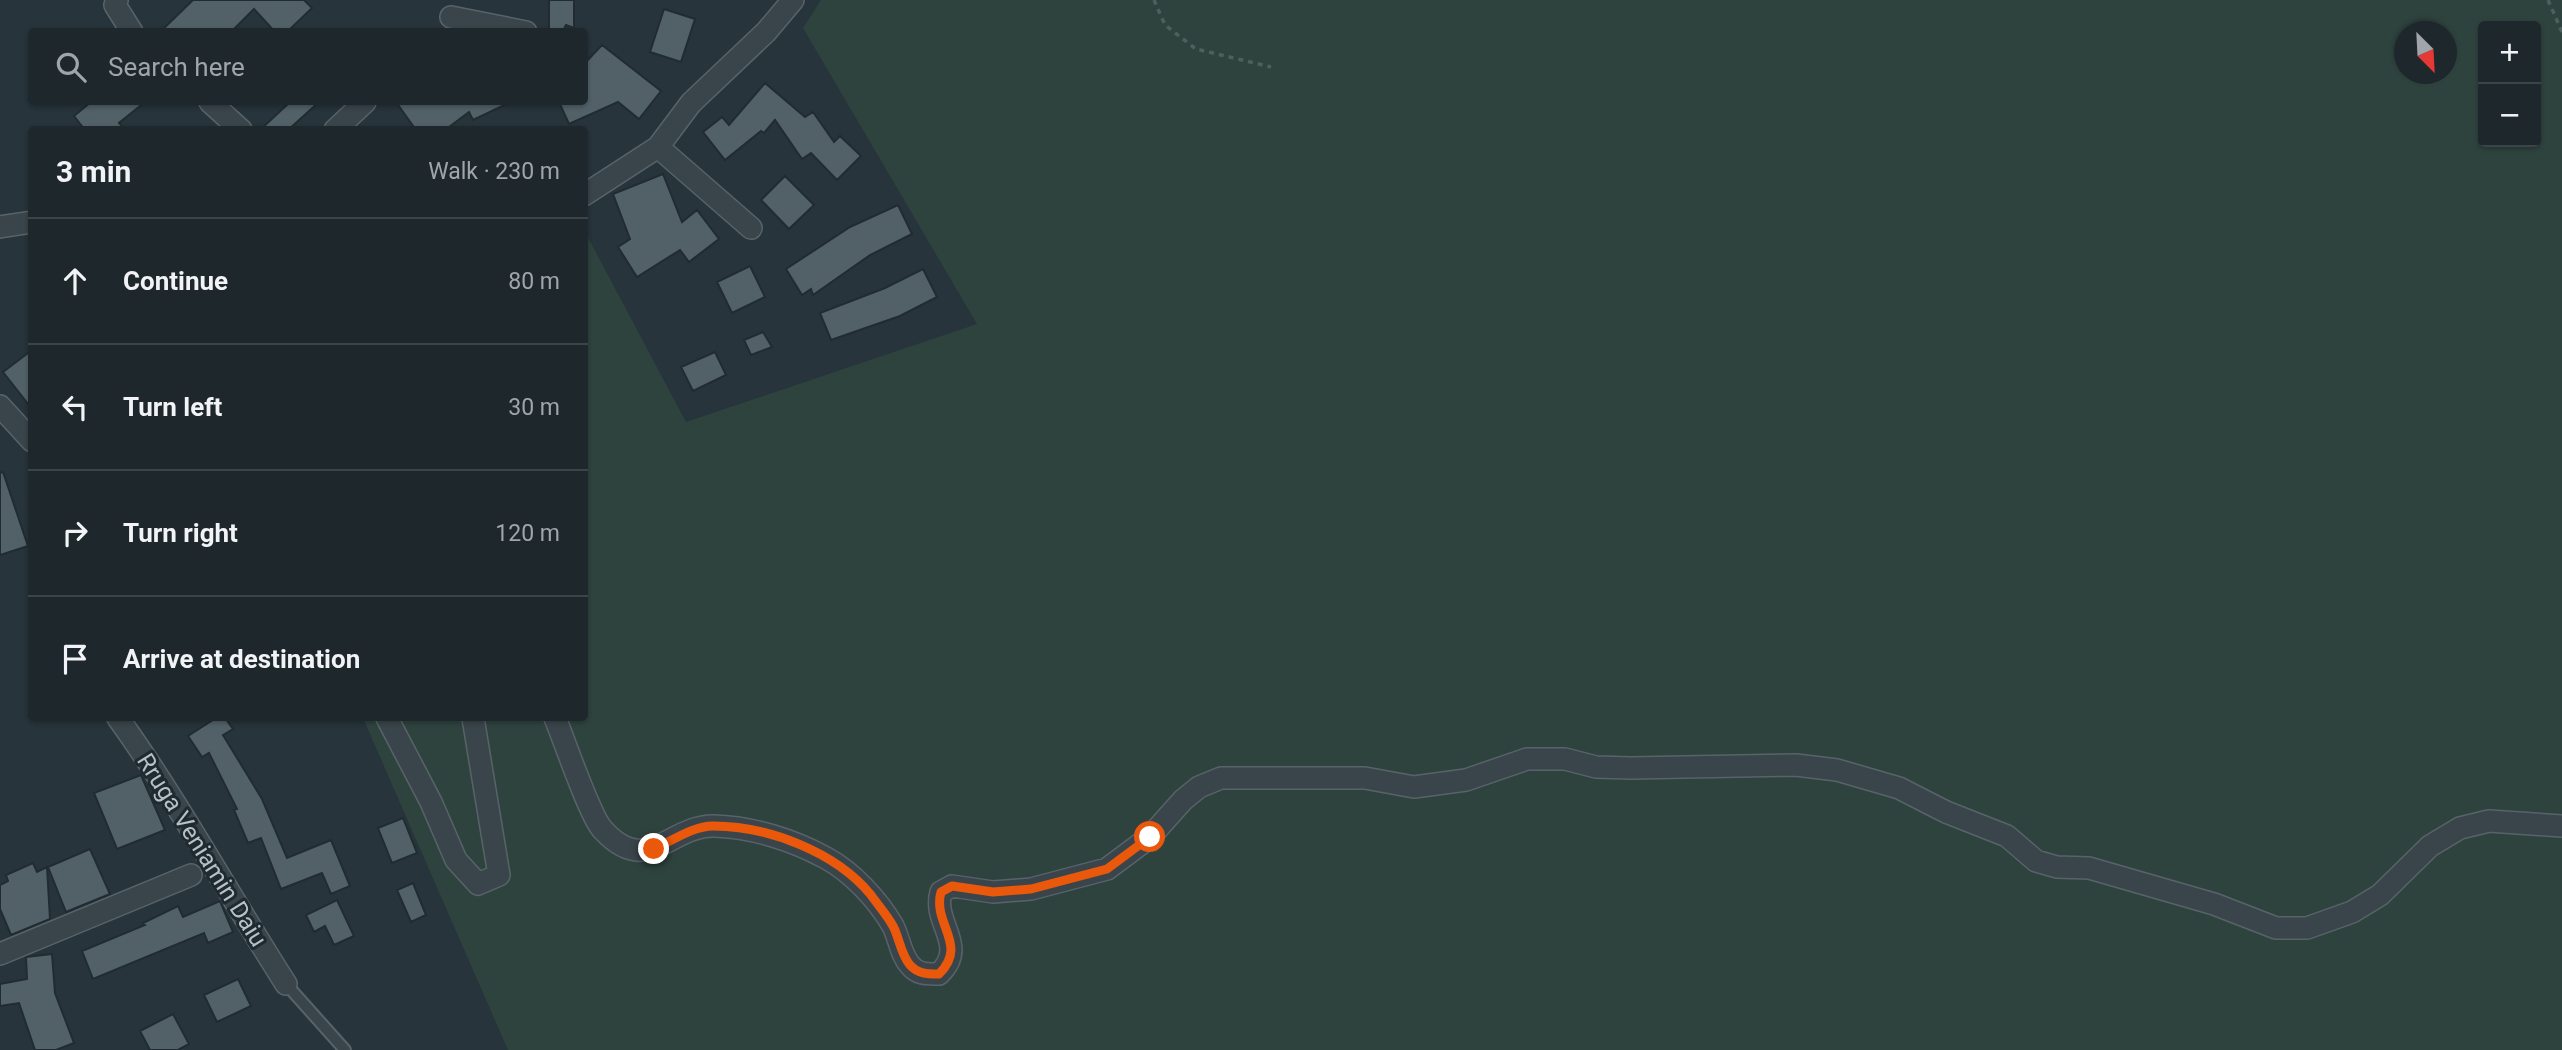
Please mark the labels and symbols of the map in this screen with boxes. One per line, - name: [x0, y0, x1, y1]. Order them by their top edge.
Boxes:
- north arrow: [2394, 21, 2457, 84]
- street label: Rruga Veniamin Daiu: [131, 748, 273, 952]
- route start: [1134, 821, 1165, 852]
- route end: [638, 833, 669, 864]

